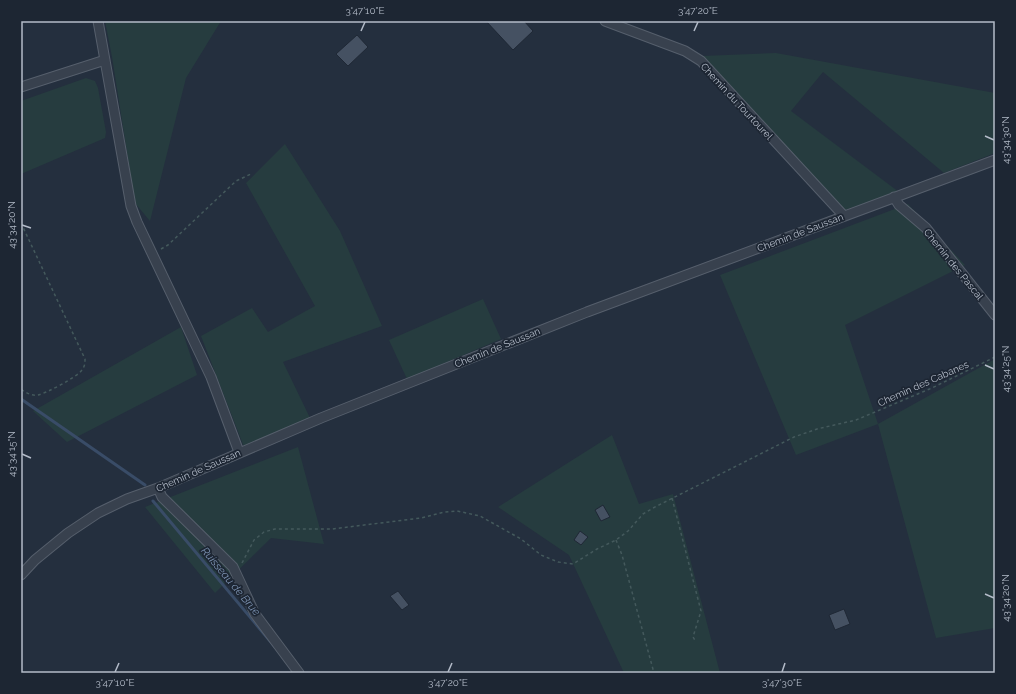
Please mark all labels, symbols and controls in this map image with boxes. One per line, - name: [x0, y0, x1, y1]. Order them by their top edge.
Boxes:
- text: 3°47'10"E: [346, 5, 385, 16]
- text: 3°47'20"E: [678, 5, 718, 16]
- street label: Chemin du Tourtourel: [698, 61, 775, 142]
- text: 43°34'30"N: [1000, 116, 1011, 164]
- text: 43°34'20"N: [6, 201, 17, 249]
- street label: Chemin de Saussan: [756, 211, 845, 254]
- street label: Chemin des Pascal: [922, 227, 986, 302]
- street label: Chemin de Saussan: [453, 325, 542, 370]
- text: 43°34'25"N: [1000, 345, 1011, 393]
- street label: Chemin des Cabanes: [876, 358, 970, 408]
- text: 43°34'15"N: [6, 431, 17, 477]
- street label: Chemin de Saussan: [154, 447, 242, 494]
- water label: Ruisseau de Brue: [198, 544, 263, 618]
- text: 43°34'20"N: [1000, 574, 1011, 622]
- text: 3°47'10"E: [96, 677, 135, 688]
- text: 3°47'20"E: [428, 677, 468, 688]
- text: 3°47'30"E: [762, 677, 802, 688]

